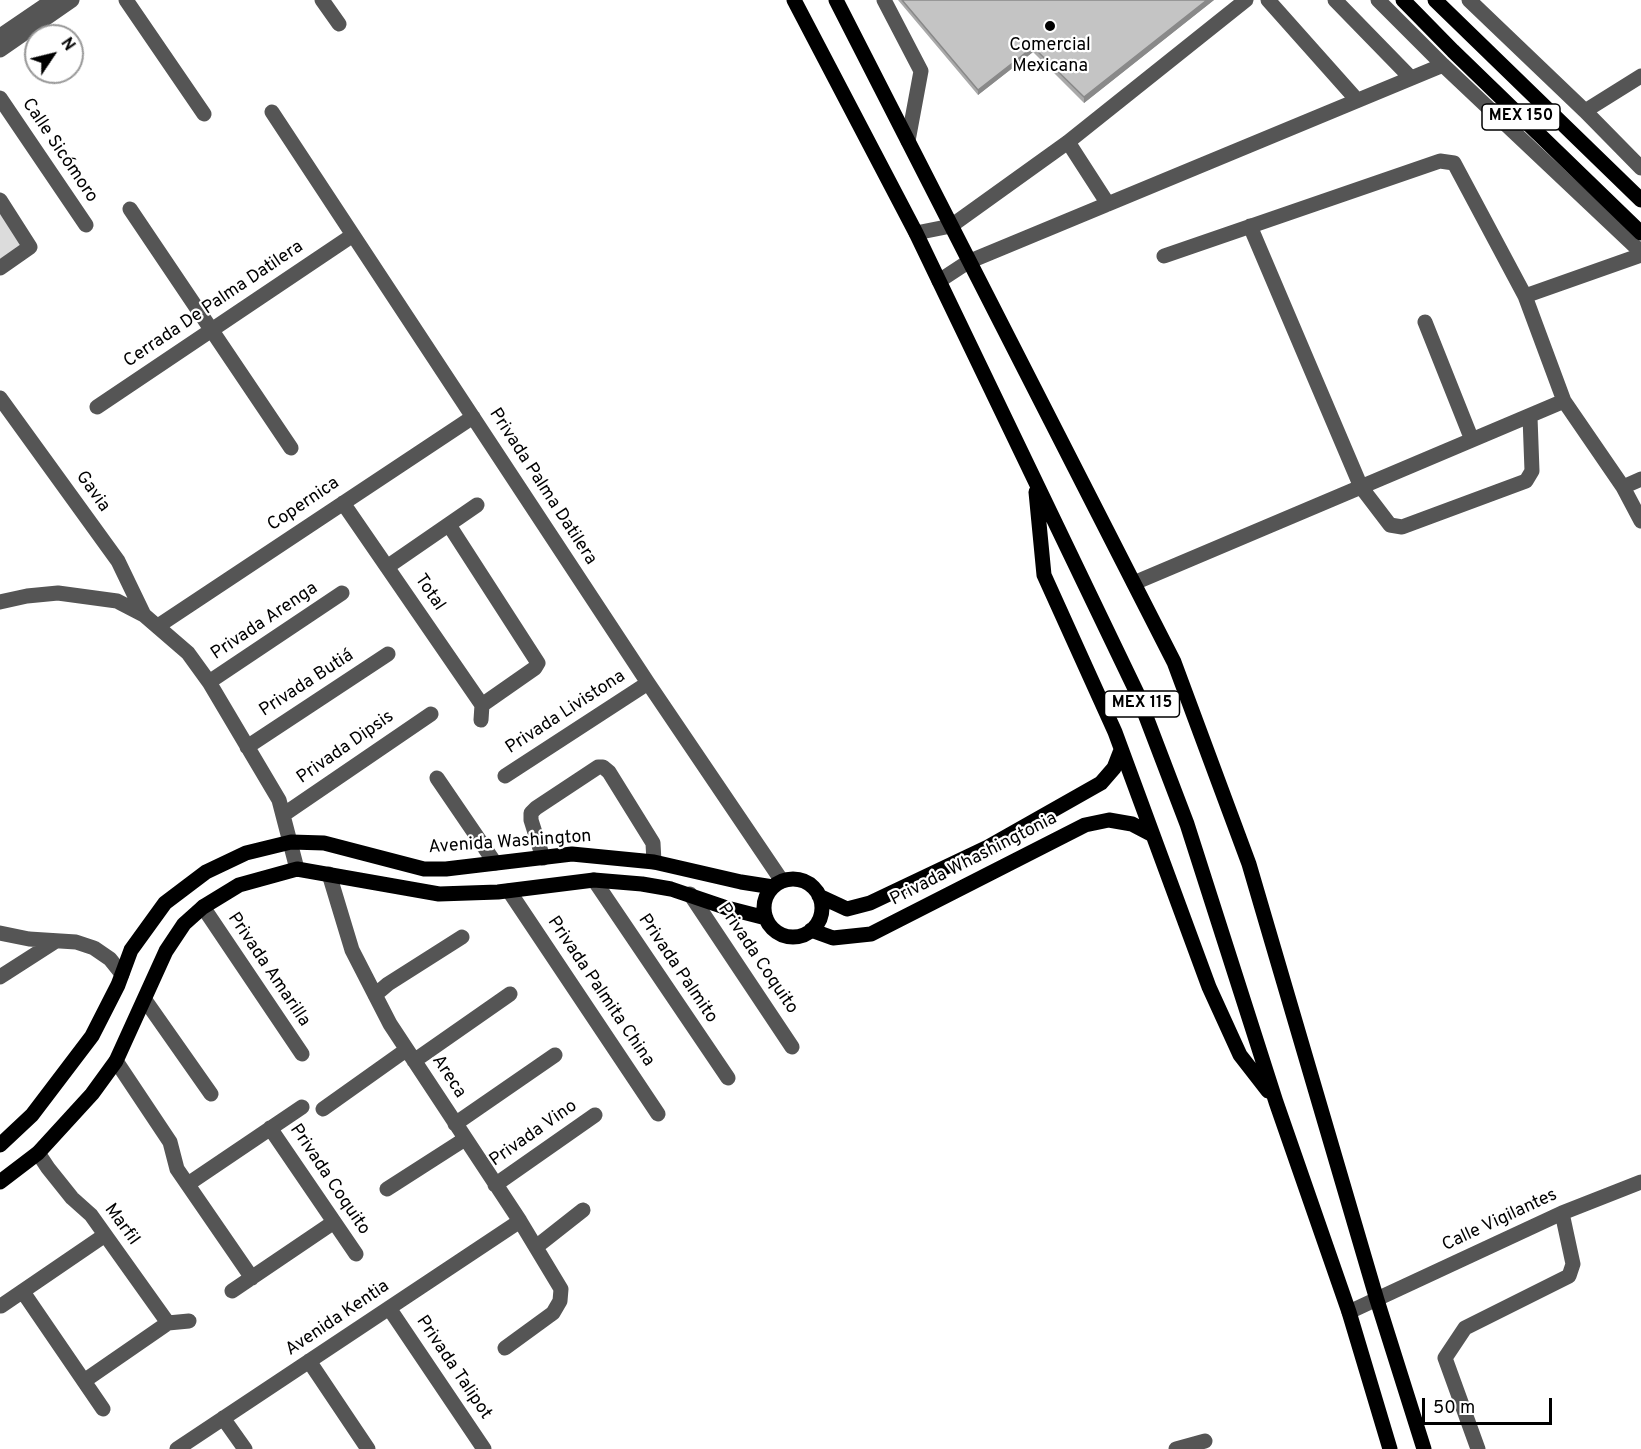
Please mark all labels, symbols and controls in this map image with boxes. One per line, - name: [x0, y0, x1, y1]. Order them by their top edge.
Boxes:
- marker: Comercial Mexicana: [1043, 19, 1057, 33]
- north arrow: [24, 24, 84, 84]
- text: N: [56, 34, 79, 55]
- place label: Comercial Mexicana: [1009, 35, 1091, 78]
- street label: Calle Sicómoro: [16, 95, 102, 207]
- road number: MEX 150: [1482, 104, 1560, 130]
- street label: Cerrada De Palma Datilera: [120, 237, 308, 373]
- street label: Privada Palma Datilera: [483, 405, 601, 569]
- street label: Gavia: [70, 467, 114, 517]
- street label: Copernica: [264, 473, 344, 537]
- street label: Total: [409, 571, 449, 615]
- street label: Privada Arenga: [208, 578, 322, 666]
- street label: Privada Butiá: [256, 646, 358, 722]
- street label: Privada Livistona: [502, 666, 630, 760]
- road number: MEX 115: [1104, 691, 1180, 717]
- street label: Privada Dipsis: [293, 707, 399, 789]
- street label: Privada Whashingtonia: [887, 809, 1061, 911]
- street label: Avenida Washington: [428, 827, 592, 859]
- street label: Privada Coquito: [712, 900, 802, 1018]
- street label: Privada Amarilla: [222, 909, 314, 1031]
- street label: Privada Palmito: [633, 910, 721, 1028]
- street label: Privada Palmita China: [542, 913, 658, 1071]
- street label: Areca: [426, 1051, 470, 1103]
- street label: Privada Vino: [486, 1096, 582, 1172]
- street label: Privada Coquito: [284, 1121, 374, 1239]
- street label: Calle Vigilantes: [1439, 1185, 1561, 1257]
- street label: Marfil: [99, 1200, 143, 1250]
- street label: Avenida Kentia: [282, 1276, 394, 1362]
- street label: Privada Talipot: [410, 1312, 496, 1424]
- scale bar: [1425, 1386, 1556, 1424]
- text: 50 m: [1433, 1397, 1475, 1420]

